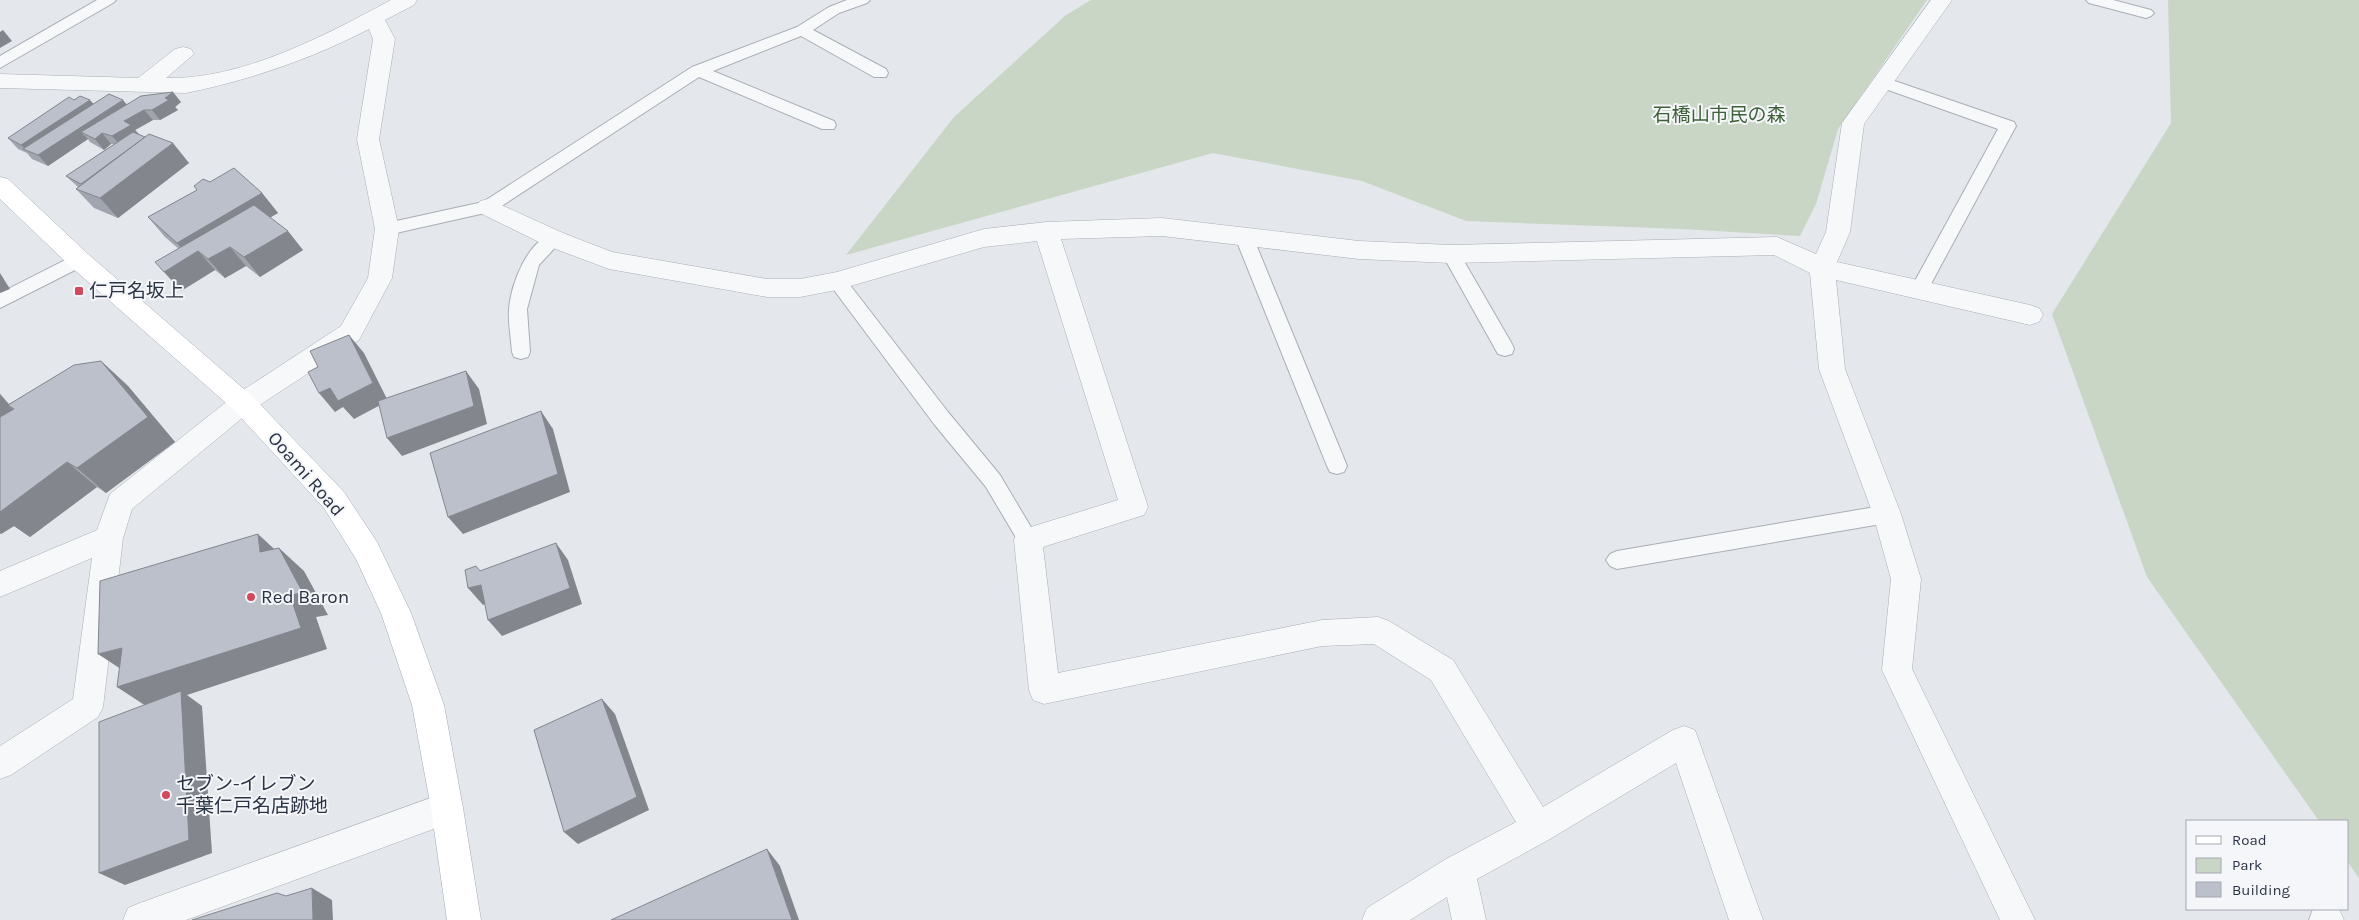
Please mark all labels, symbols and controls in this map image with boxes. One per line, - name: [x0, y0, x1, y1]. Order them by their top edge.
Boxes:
- park label: 石橋山市民の森: [1652, 104, 1786, 126]
- place label: 仁戸名坂上: [89, 280, 184, 302]
- marker: 仁戸名坂上: [73, 285, 85, 297]
- street label: Ooami Road: [263, 427, 349, 521]
- place label: Red Baron: [261, 586, 349, 608]
- marker: Red Baron: [245, 591, 257, 603]
- place label: セブン-イレブン 千葉仁戸名店跡地: [176, 773, 328, 817]
- marker: セブン-イレブン 千葉仁戸名店跡地: [160, 789, 172, 801]
- legend: [2186, 820, 2349, 910]
- text: Road: [2232, 831, 2267, 849]
- text: Park: [2232, 856, 2262, 874]
- text: Building: [2232, 881, 2290, 899]

